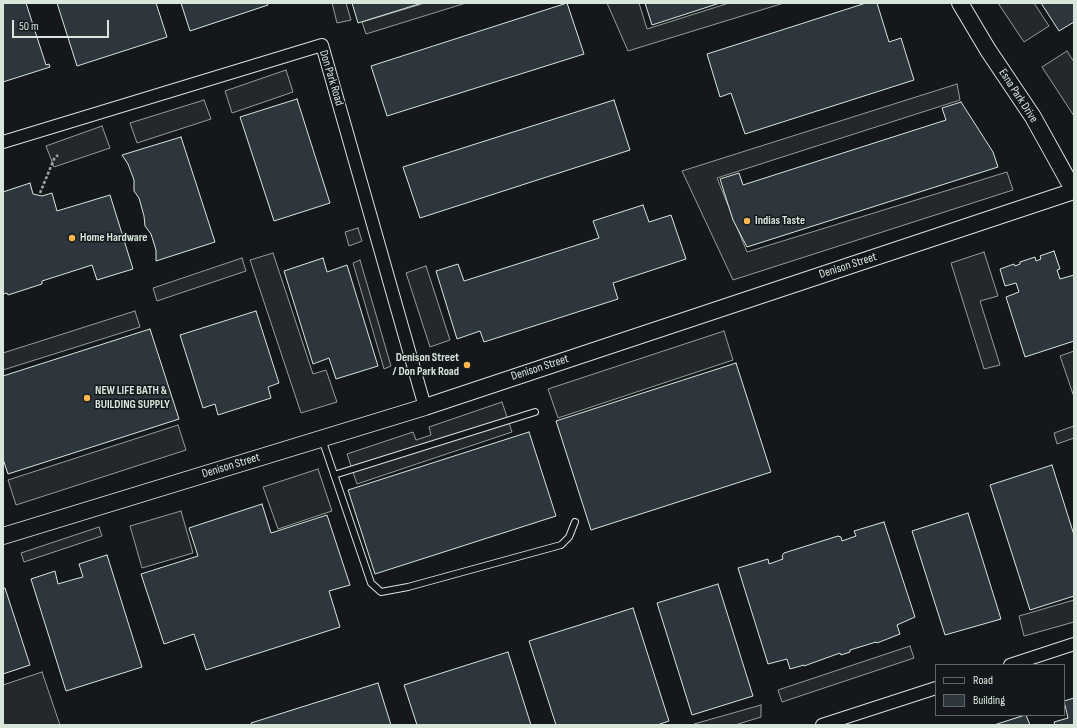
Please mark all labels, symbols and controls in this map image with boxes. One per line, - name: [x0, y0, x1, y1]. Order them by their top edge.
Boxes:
- scale bar: [14, 12, 111, 38]
- text: 50 m: [19, 19, 39, 34]
- street label: Don Park Road: [316, 48, 346, 108]
- street label: Esna Park Drive: [995, 66, 1041, 126]
- place label: Indias Taste: [755, 214, 805, 228]
- marker: Indias Taste: [742, 216, 752, 226]
- place label: Home Hardware: [80, 231, 147, 245]
- marker: Home Hardware: [67, 233, 77, 243]
- street label: Denison Street: [817, 250, 879, 282]
- place label: Denison Street / Don Park Road: [393, 351, 459, 379]
- street label: Denison Street: [509, 352, 571, 384]
- marker: Denison Street / Don Park Road: [462, 360, 472, 370]
- place label: NEW LIFE BATH & BUILDING SUPPLY: [95, 384, 170, 412]
- marker: NEW LIFE BATH & BUILDING SUPPLY: [82, 393, 92, 403]
- street label: Denison Street: [200, 450, 262, 482]
- legend: [935, 664, 1065, 716]
- text: Road: [973, 673, 993, 688]
- text: Building: [973, 693, 1005, 708]

